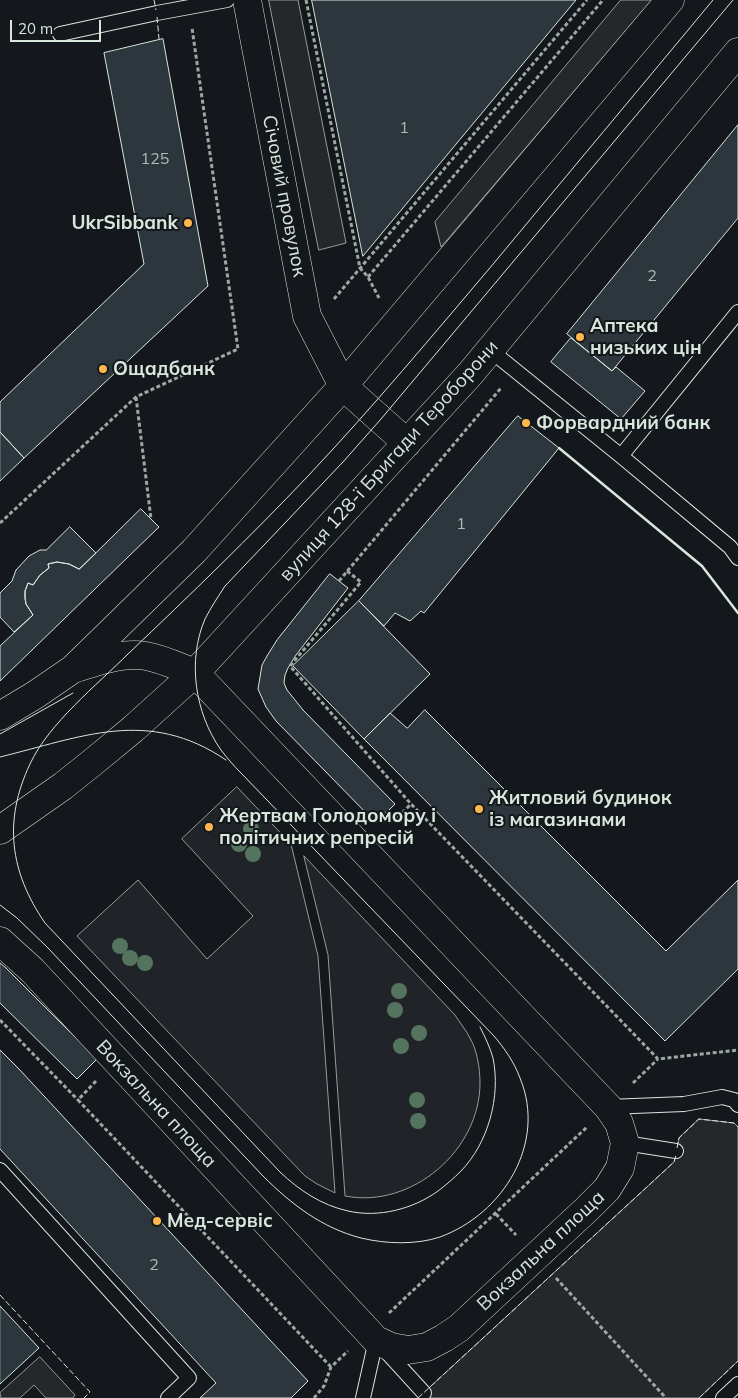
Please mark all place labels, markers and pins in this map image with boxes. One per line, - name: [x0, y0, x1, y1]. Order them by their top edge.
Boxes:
- place label: UkrSibbank: [71, 212, 178, 234]
- marker: UkrSibbank: [182, 217, 194, 229]
- place label: Аптека низьких цін: [590, 315, 702, 359]
- marker: Аптека низьких цін: [574, 331, 586, 343]
- place label: Ощадбанк: [113, 358, 215, 380]
- marker: Ощадбанк: [97, 363, 109, 375]
- place label: Форвардний банк: [536, 412, 710, 434]
- marker: Форвардний банк: [520, 417, 532, 429]
- place label: Житловий будинок із магазинами: [489, 787, 672, 831]
- marker: Житловий будинок із магазинами: [473, 803, 485, 815]
- place label: Жертвам Голодомору і політичних репресій: [219, 805, 436, 849]
- marker: Жертвам Голодомору і політичних репресій: [203, 821, 215, 833]
- place label: Мед-сервіс: [167, 1210, 273, 1232]
- marker: Мед-сервіс: [151, 1215, 163, 1227]

